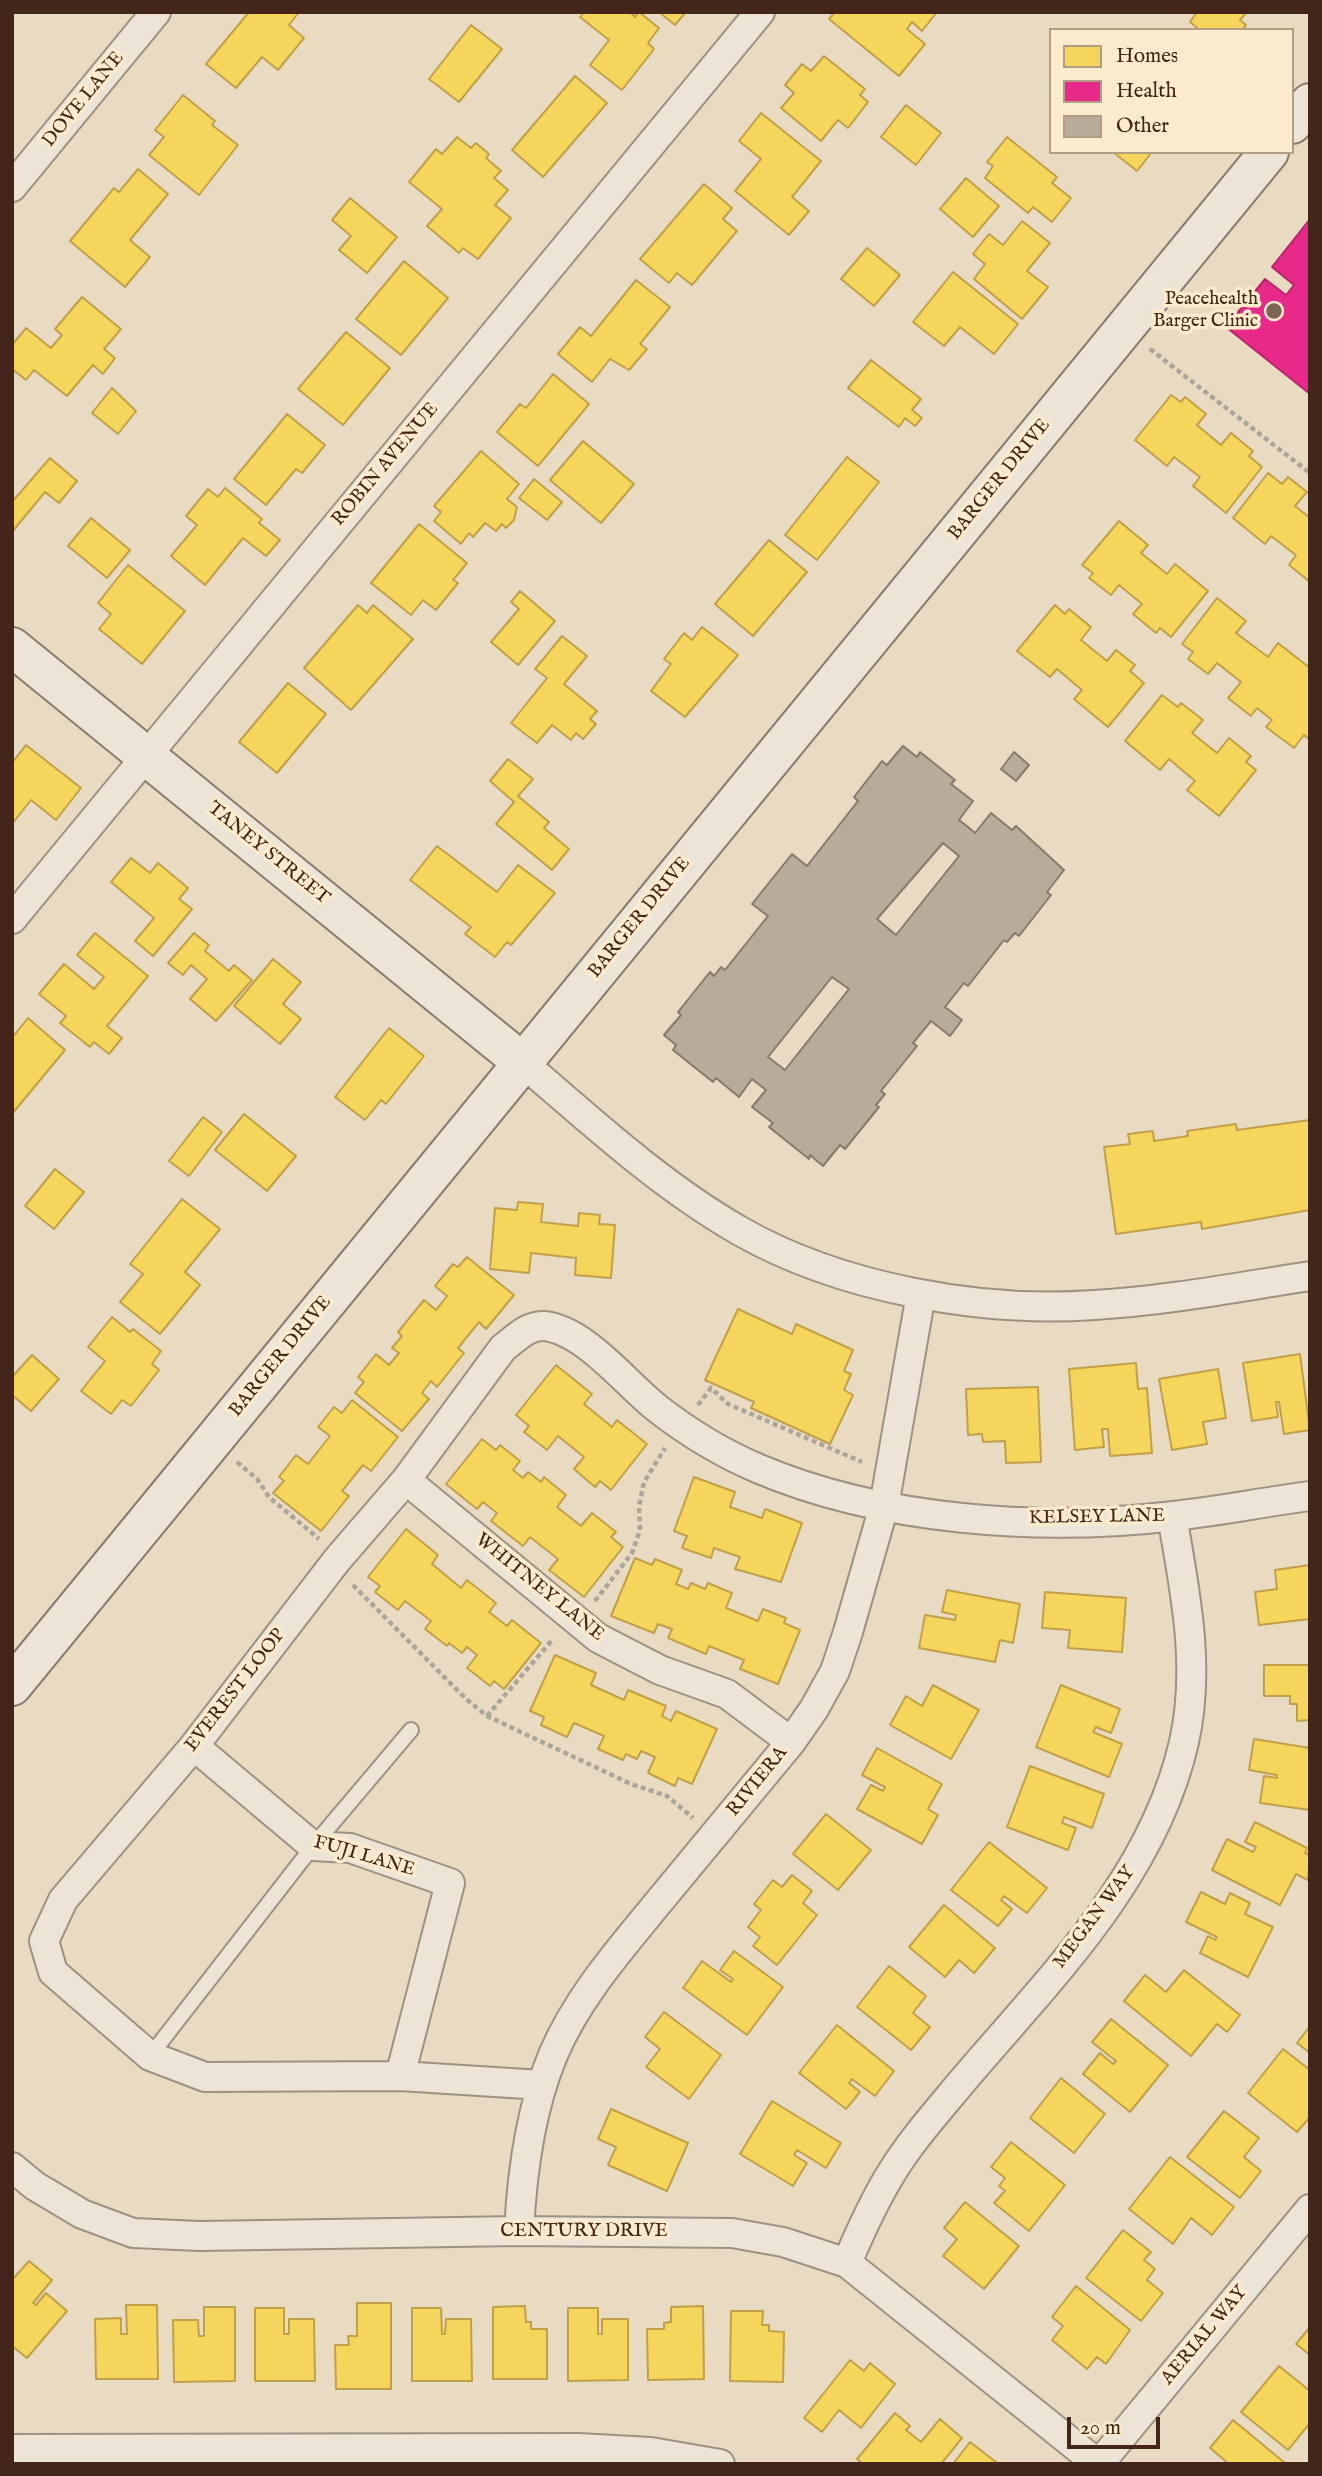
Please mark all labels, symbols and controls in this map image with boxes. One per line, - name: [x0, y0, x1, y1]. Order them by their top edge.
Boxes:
- legend: [1049, 28, 1294, 154]
- text: Homes: [1116, 43, 1178, 70]
- street label: DOVE LANE: [38, 48, 130, 152]
- text: Health: [1116, 78, 1177, 105]
- text: Other: [1116, 113, 1169, 140]
- place label: Peacehealth Barger Clinic: [1153, 289, 1258, 333]
- marker: Peacehealth Barger Clinic: [1264, 301, 1284, 321]
- street label: ROBIN AVENUE: [328, 399, 444, 531]
- street label: BARGER DRIVE: [944, 415, 1056, 545]
- street label: TANEY STREET: [202, 798, 334, 910]
- street label: BARGER DRIVE: [584, 853, 696, 983]
- street label: BARGER DRIVE: [225, 1292, 337, 1422]
- street label: KELSEY LANE: [1029, 1505, 1165, 1531]
- street label: WHITNEY LANE: [470, 1529, 608, 1647]
- street label: EVEREST LOOP: [181, 1625, 291, 1757]
- street label: RIVIERA: [723, 1742, 793, 1822]
- street label: FUJI LANE: [311, 1832, 417, 1882]
- street label: MEGAN WAY: [1049, 1862, 1141, 1974]
- street label: CENTURY DRIVE: [500, 2221, 668, 2243]
- street label: AERIAL WAY: [1157, 2282, 1253, 2390]
- scale bar: [1070, 2402, 1163, 2446]
- text: 20 m: [1080, 2415, 1121, 2442]

